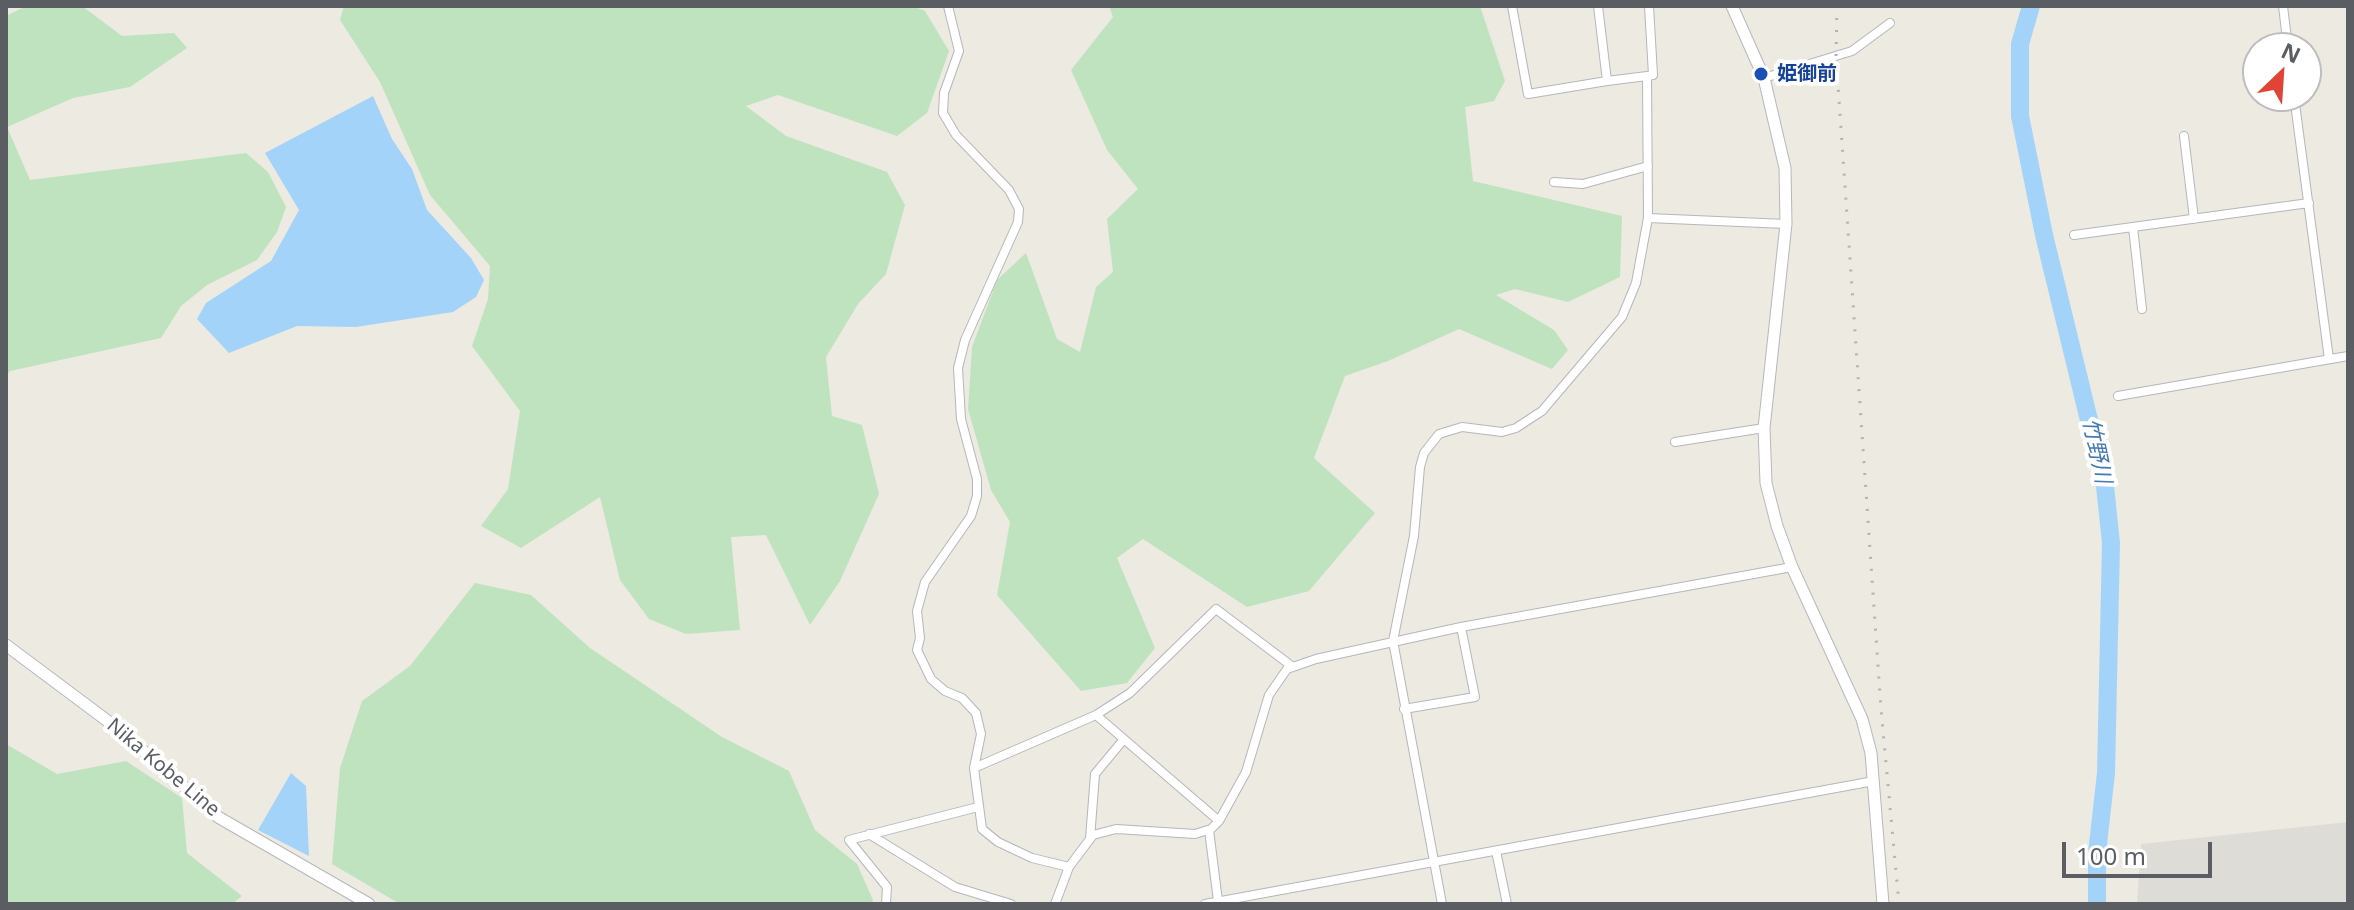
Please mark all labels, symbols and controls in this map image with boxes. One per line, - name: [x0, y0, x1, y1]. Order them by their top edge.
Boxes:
- north arrow: [2242, 32, 2322, 112]
- text: N: [2277, 35, 2306, 69]
- place label: 姫御前: [1777, 62, 1837, 86]
- marker: 姫御前: [1752, 65, 1770, 83]
- water label: 竹野川: [2076, 416, 2116, 486]
- street label: Nika Kobe Line: [102, 714, 224, 822]
- scale bar: [2066, 826, 2216, 876]
- text: 100 m: [2076, 839, 2146, 872]

